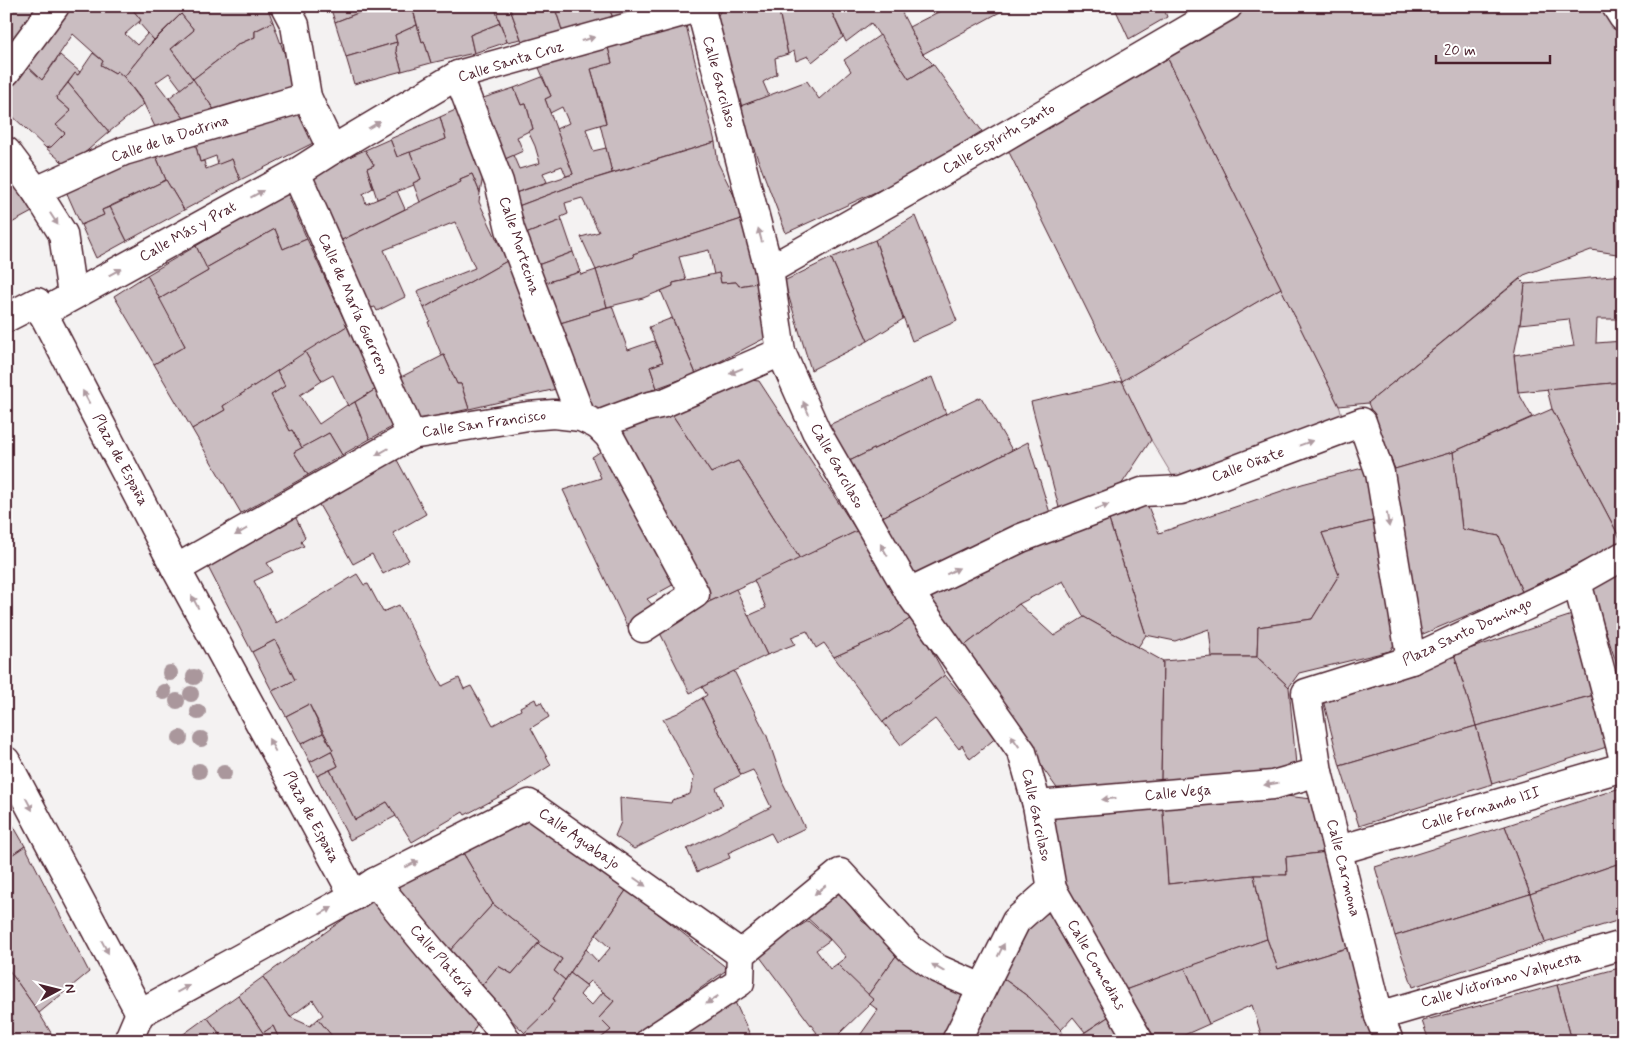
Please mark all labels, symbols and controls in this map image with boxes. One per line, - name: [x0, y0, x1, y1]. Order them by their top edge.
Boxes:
- scale bar: [1436, 32, 1550, 64]
- street label: Calle Garcilaso: [697, 34, 741, 130]
- one-way arrow: [580, 35, 595, 43]
- street label: Calle Santa Cruz: [456, 36, 567, 88]
- text: 20 m: [1444, 41, 1476, 61]
- street label: Calle Espíritu Santo: [939, 99, 1059, 179]
- street label: Calle de la Doctrina: [109, 111, 231, 167]
- one-way arrow: [367, 121, 380, 130]
- one-way arrow: [250, 190, 265, 198]
- street label: Calle Mortecina: [494, 194, 545, 299]
- street label: Calle Más y Prat: [136, 197, 240, 267]
- one-way arrow: [49, 213, 59, 226]
- one-way arrow: [755, 228, 763, 243]
- street label: Calle de María Guerrero: [313, 230, 393, 378]
- one-way arrow: [108, 268, 122, 276]
- one-way arrow: [729, 368, 743, 376]
- one-way arrow: [82, 389, 90, 404]
- one-way arrow: [802, 401, 810, 415]
- street label: Calle San Francisco: [421, 405, 548, 443]
- street label: Plaza de España: [87, 410, 153, 510]
- street label: Calle Garcilaso: [805, 420, 869, 512]
- one-way arrow: [1298, 439, 1313, 446]
- street label: Calle Oñate: [1209, 443, 1287, 487]
- one-way arrow: [376, 447, 389, 456]
- one-way arrow: [1095, 503, 1110, 511]
- one-way arrow: [1385, 512, 1393, 528]
- one-way arrow: [234, 528, 248, 537]
- one-way arrow: [880, 544, 889, 557]
- one-way arrow: [946, 567, 960, 575]
- street label: Plaza Santo Domingo: [1399, 593, 1535, 671]
- one-way arrow: [190, 596, 199, 609]
- one-way arrow: [1010, 734, 1020, 748]
- one-way arrow: [268, 738, 276, 752]
- street label: Plaza de España: [278, 767, 344, 867]
- street label: Calle Garcilaso: [1016, 767, 1056, 863]
- street label: Calle Vega: [1144, 780, 1213, 807]
- one-way arrow: [1263, 781, 1279, 789]
- street label: Calle Fernando III: [1419, 782, 1543, 836]
- one-way arrow: [1101, 795, 1117, 803]
- one-way arrow: [25, 797, 33, 811]
- street label: Calle Aguabajo: [534, 804, 624, 874]
- street label: Calle Carmona: [1321, 817, 1365, 919]
- one-way arrow: [405, 860, 419, 868]
- one-way arrow: [633, 877, 646, 887]
- one-way arrow: [814, 884, 826, 895]
- one-way arrow: [318, 907, 333, 915]
- street label: Calle Comedias: [1062, 916, 1130, 1014]
- street label: Calle Platería: [405, 921, 479, 1002]
- one-way arrow: [101, 940, 109, 955]
- one-way arrow: [997, 943, 1005, 957]
- street label: Calle Victoriano Valpuesta: [1418, 947, 1584, 1013]
- one-way arrow: [931, 963, 944, 972]
- north arrow: [32, 964, 82, 1014]
- text: N: [60, 983, 79, 994]
- one-way arrow: [176, 985, 190, 993]
- one-way arrow: [706, 995, 719, 1005]

